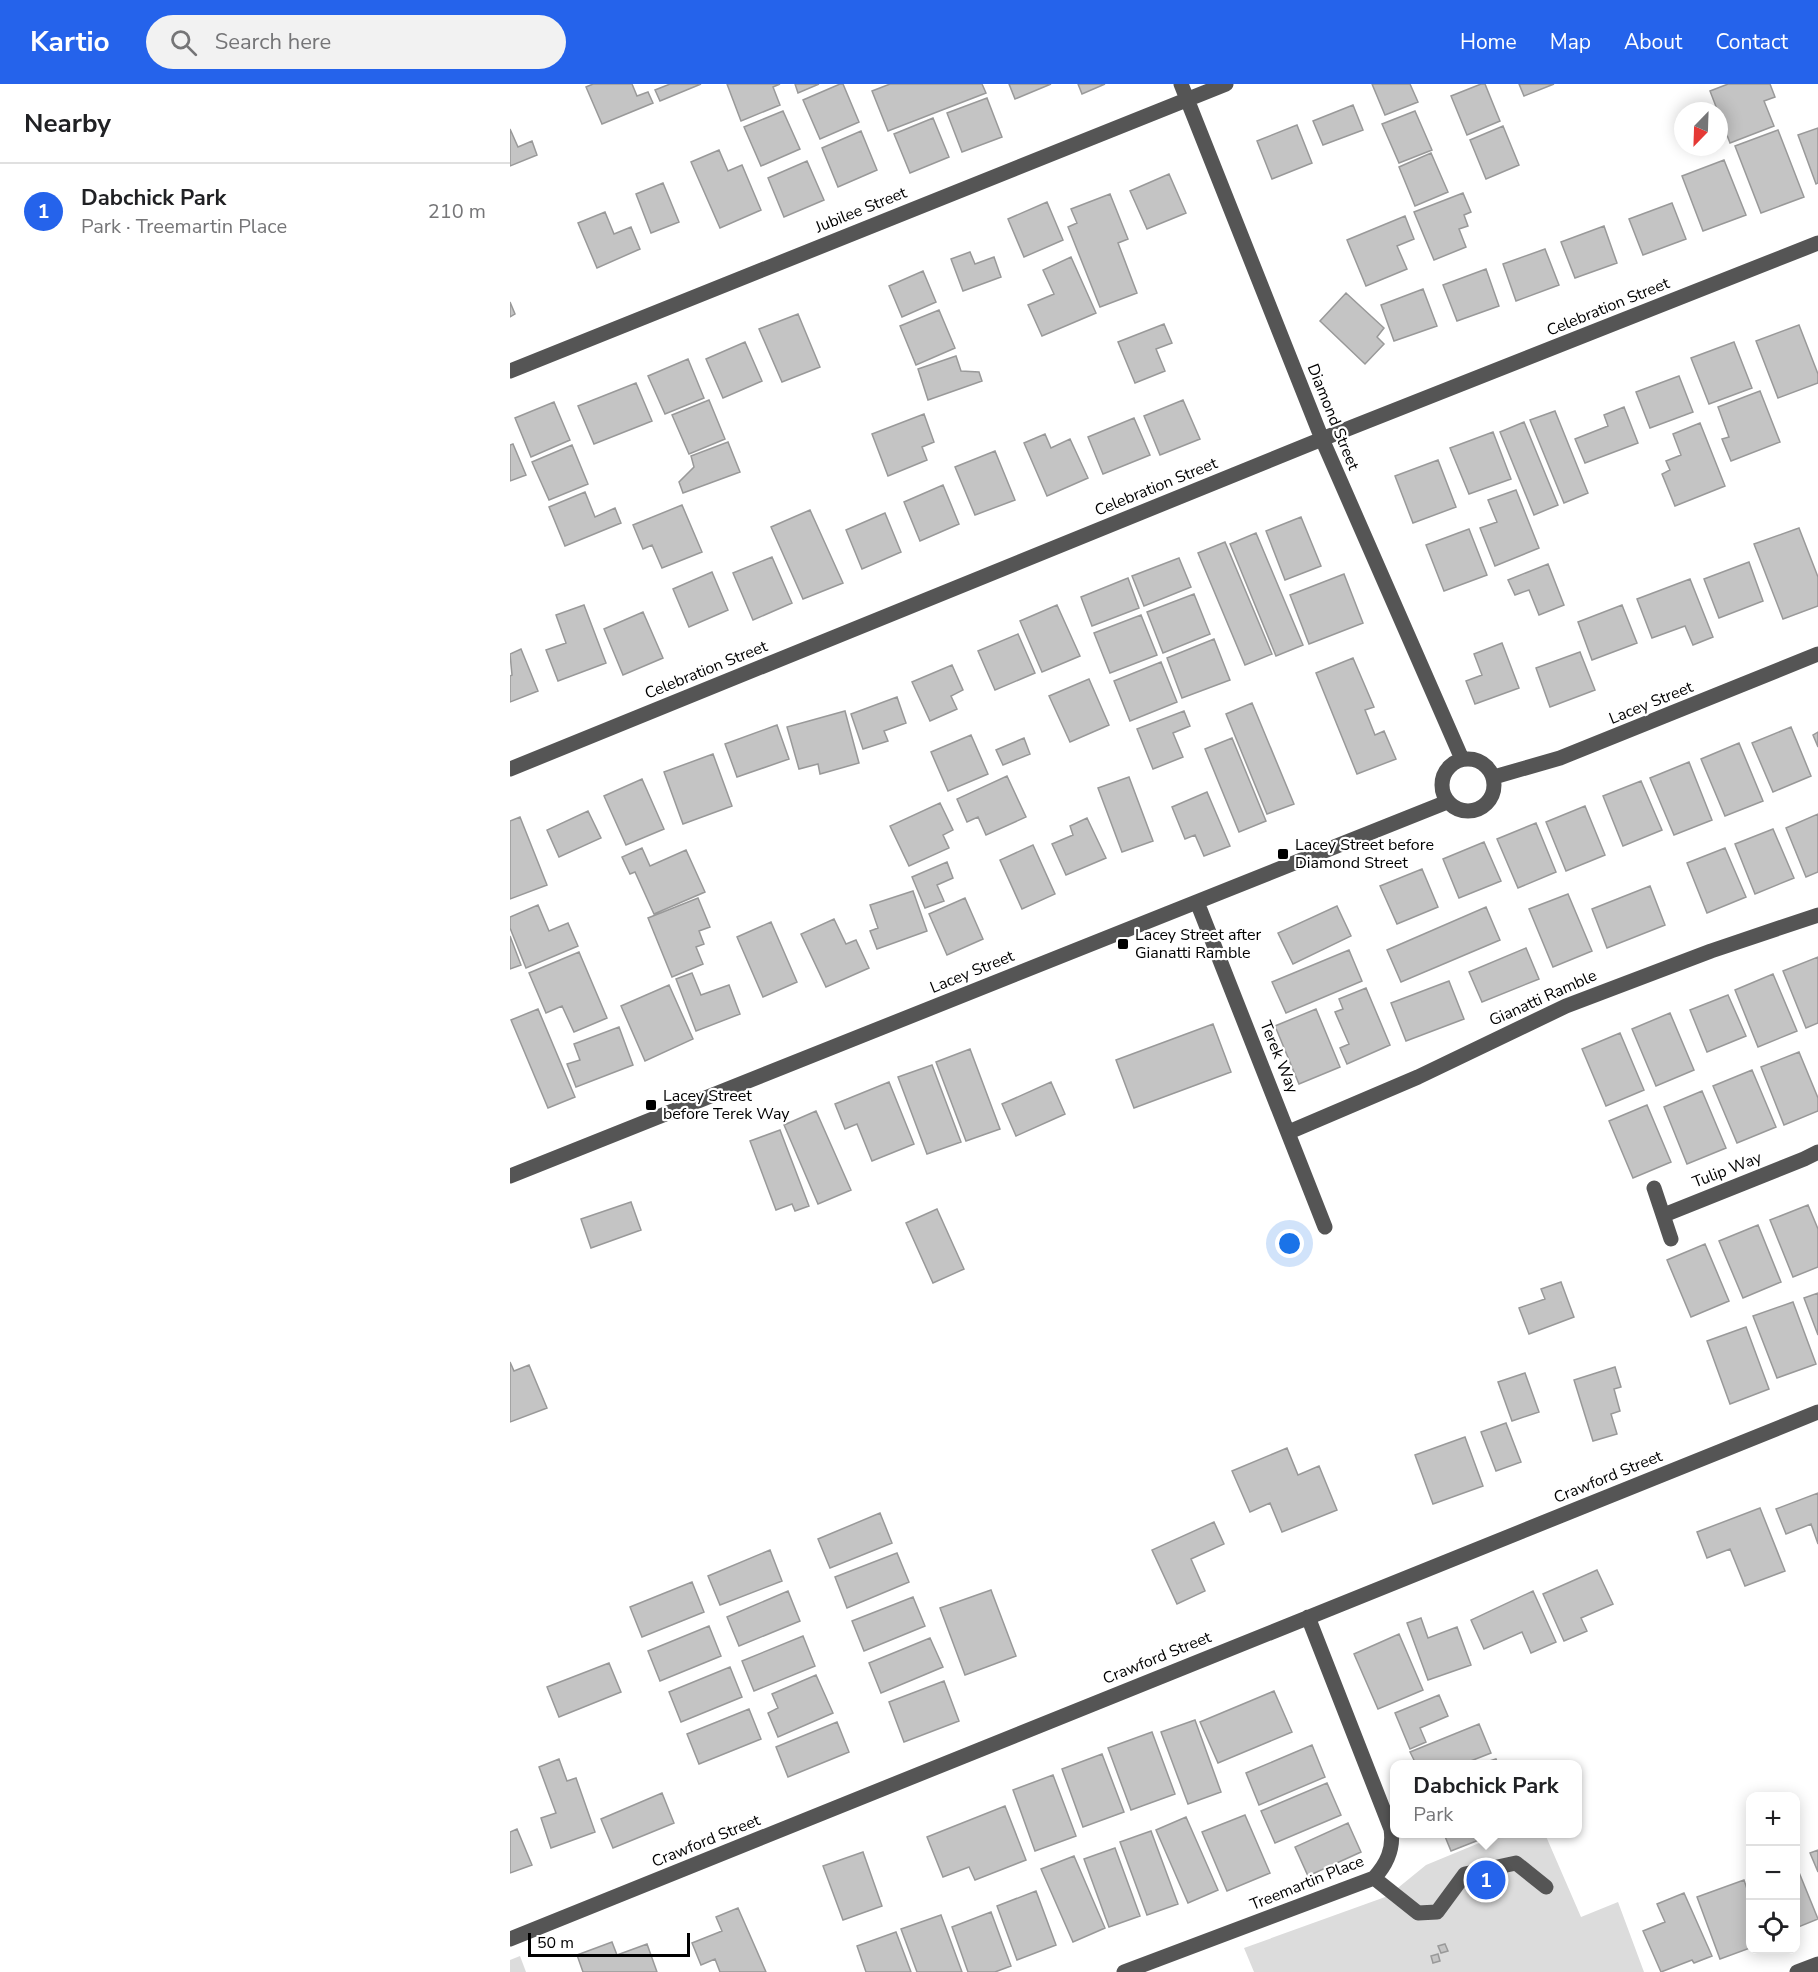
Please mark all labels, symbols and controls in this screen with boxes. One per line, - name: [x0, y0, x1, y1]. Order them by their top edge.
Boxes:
- search box: [146, 15, 566, 69]
- text: Kartio: [30, 23, 110, 61]
- icon: search: [167, 26, 200, 59]
- text: Search here: [215, 27, 331, 57]
- text: Home: [1460, 28, 1517, 56]
- text: Map: [1550, 28, 1591, 56]
- text: About: [1624, 28, 1682, 56]
- text: Contact: [1715, 28, 1788, 56]
- north arrow: [1674, 102, 1728, 156]
- text: Nearby: [24, 106, 111, 141]
- street label: Jubilee Street: [811, 182, 910, 239]
- text: Dabchick Park: [81, 183, 226, 213]
- text: 1: [38, 198, 50, 225]
- text: 210 m: [428, 198, 486, 225]
- text: Park · Treemartin Place: [81, 213, 287, 240]
- street label: Celebration Street: [1543, 272, 1673, 342]
- street label: Diamond Street: [1302, 361, 1364, 474]
- street label: Celebration Street: [1091, 452, 1221, 522]
- street label: Celebration Street: [641, 635, 771, 705]
- street label: Lacey Street: [1606, 676, 1697, 730]
- place label: Lacey Street before Diamond Street: [1295, 834, 1434, 874]
- marker: Lacey Street before Diamond Street: [1276, 847, 1290, 861]
- place label: Lacey Street after Gianatti Ramble: [1135, 924, 1261, 964]
- marker: Lacey Street after Gianatti Ramble: [1116, 937, 1130, 951]
- street label: Lacey Street: [927, 945, 1018, 999]
- street label: Gianatti Ramble: [1486, 964, 1600, 1032]
- street label: Terek Way: [1254, 1017, 1304, 1097]
- place label: Lacey Street before Terek Way: [663, 1085, 790, 1125]
- marker: Lacey Street before Terek Way: [644, 1098, 658, 1112]
- street label: Tulip Way: [1689, 1146, 1766, 1193]
- your location: [1275, 1229, 1304, 1258]
- street label: Crawford Street: [1551, 1445, 1666, 1509]
- street label: Crawford Street: [1100, 1626, 1215, 1690]
- popup: [1390, 1760, 1582, 1838]
- text: Dabchick Park: [1413, 1771, 1559, 1801]
- map controls: [1746, 1792, 1800, 1954]
- button: +: [1746, 1792, 1800, 1846]
- text: Park: [1413, 1801, 1453, 1828]
- street label: Crawford Street: [649, 1809, 764, 1873]
- button: −: [1746, 1846, 1800, 1900]
- street label: Treemartin Place: [1247, 1850, 1367, 1916]
- pin: 1: [1466, 1858, 1506, 1902]
- button: locate: [1746, 1900, 1800, 1954]
- scale bar: [528, 1930, 690, 1958]
- text: 50 m: [537, 1932, 574, 1954]

